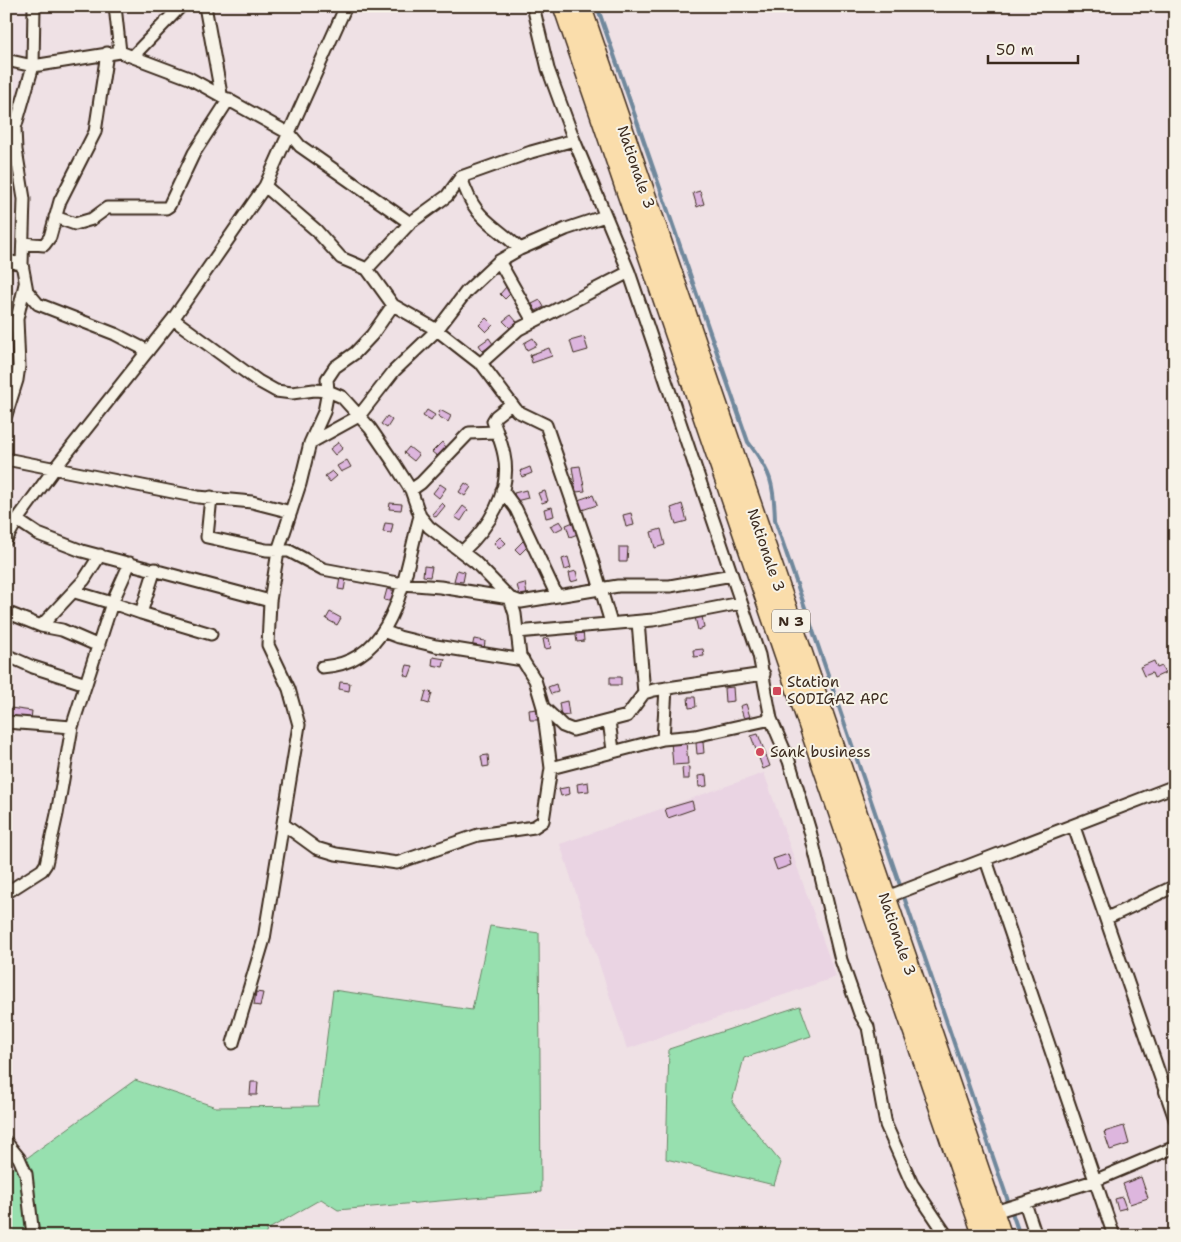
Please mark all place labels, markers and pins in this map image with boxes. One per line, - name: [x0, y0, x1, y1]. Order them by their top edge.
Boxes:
- place label: Station SODIGAZ APC: [787, 672, 888, 709]
- marker: Station SODIGAZ APC: [771, 685, 783, 697]
- place label: Sank business: [770, 742, 871, 762]
- marker: Sank business: [754, 746, 766, 758]

